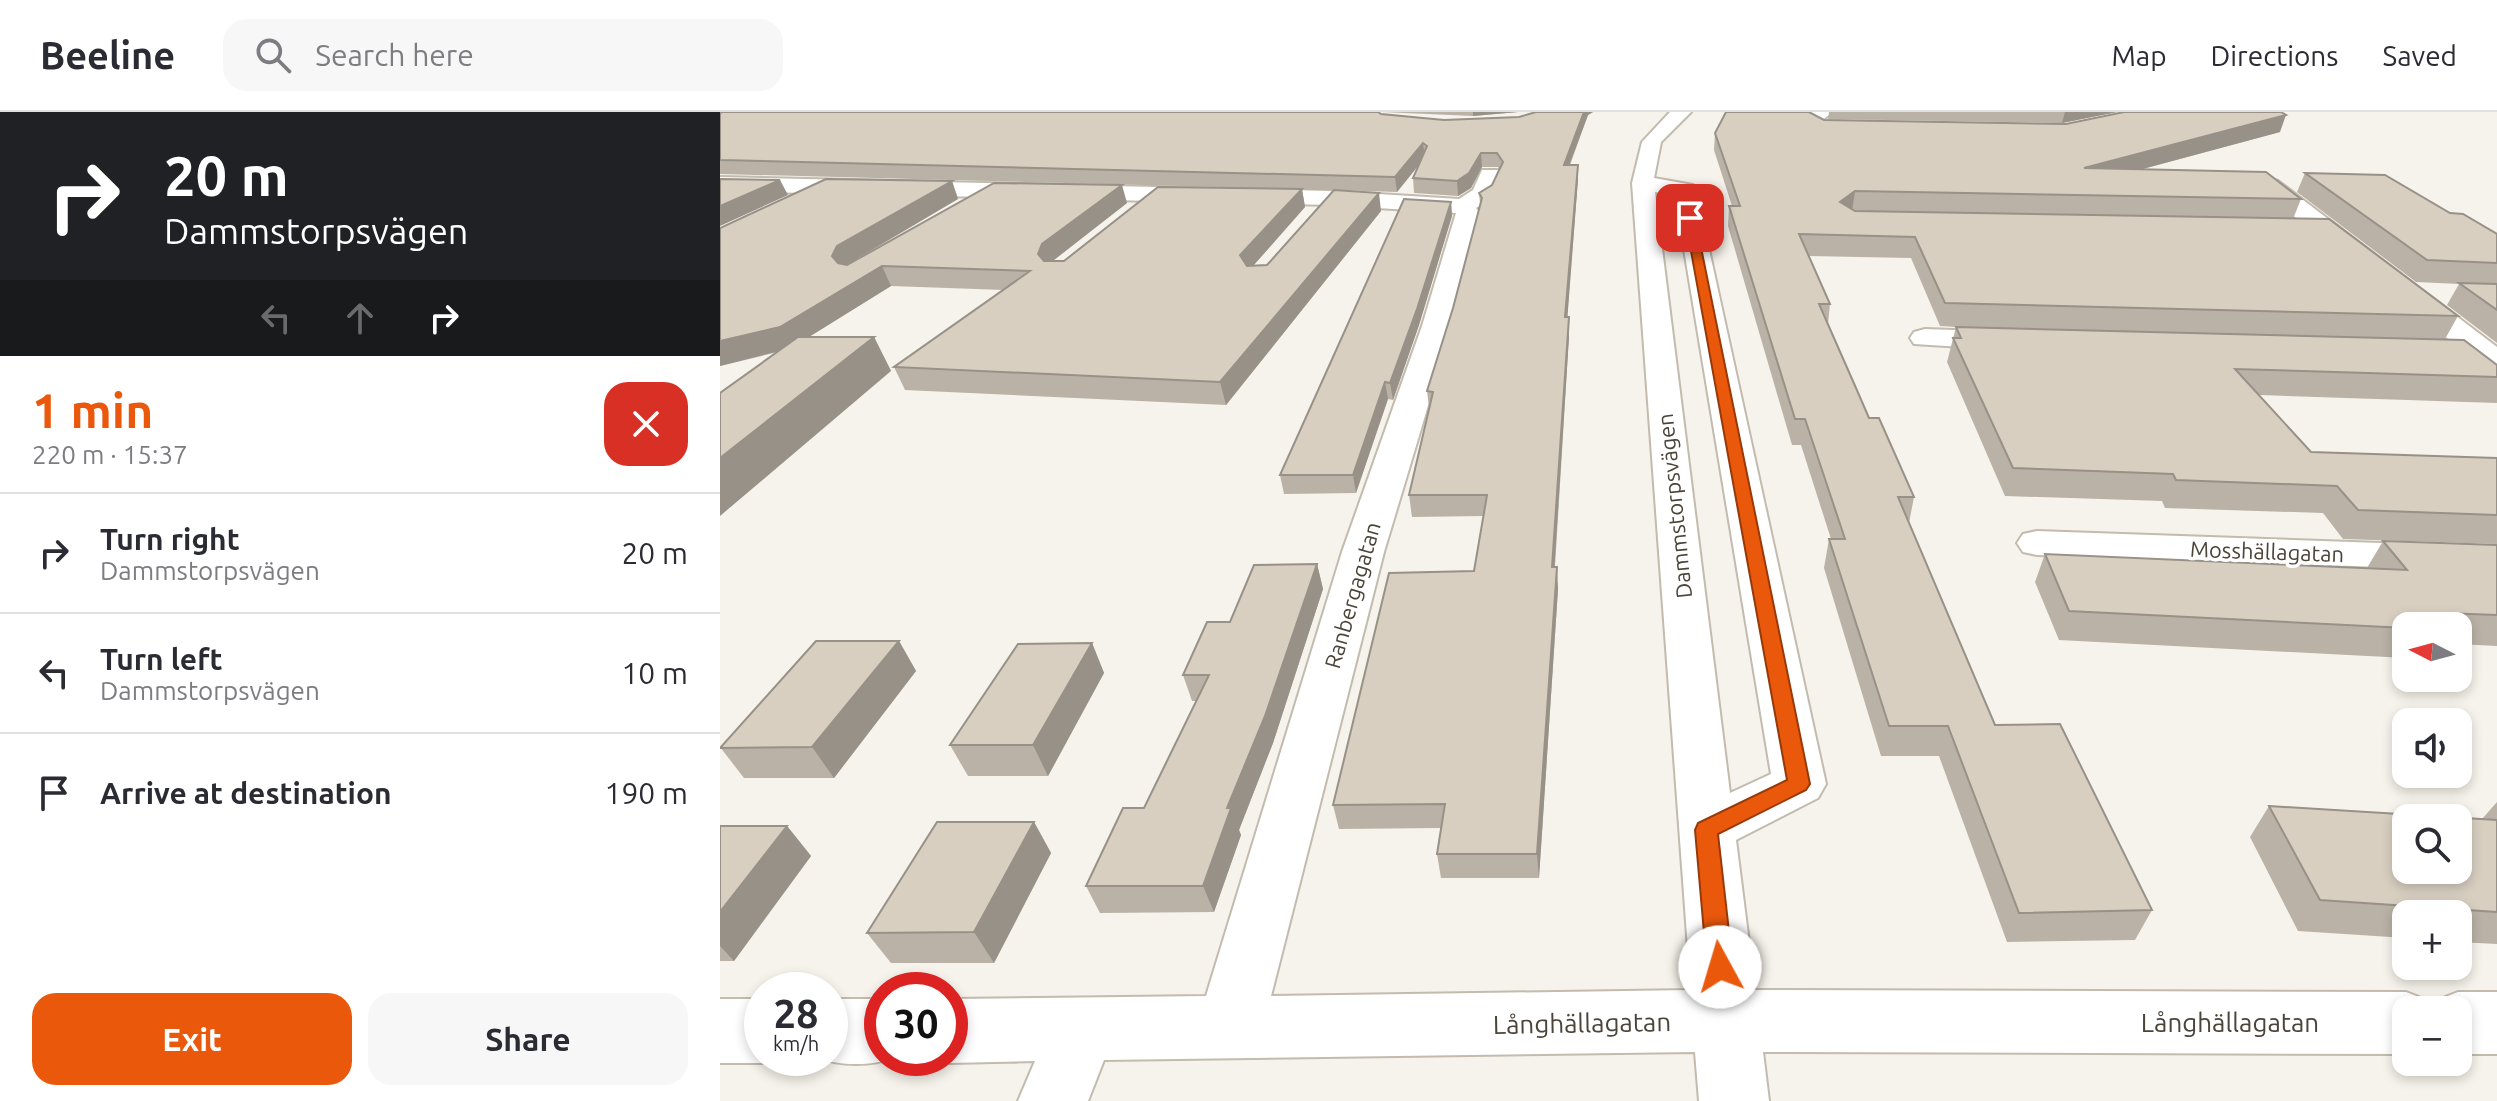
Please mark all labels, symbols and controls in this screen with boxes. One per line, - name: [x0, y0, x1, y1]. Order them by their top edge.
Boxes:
- search box: [223, 19, 783, 91]
- icon: search: [251, 33, 295, 77]
- text: Beeline: [40, 34, 175, 76]
- text: Search here: [315, 38, 474, 72]
- text: Map: [2111, 40, 2167, 71]
- text: Directions: [2211, 40, 2338, 71]
- text: Saved: [2382, 40, 2457, 71]
- icon: right: [32, 144, 136, 248]
- text: 20 m: [164, 144, 289, 207]
- pin: [1656, 184, 1724, 252]
- icon: arrive: [1668, 196, 1712, 240]
- text: Dammstorpsvägen: [164, 210, 468, 251]
- icon: left: [254, 296, 298, 340]
- icon: ahead: [338, 296, 382, 340]
- icon: right: [422, 296, 466, 340]
- button: close: [604, 382, 688, 466]
- text: 1 min: [32, 383, 153, 437]
- street label: Dammstorpsvägen: [1652, 412, 1696, 600]
- text: 220 m · 15:37: [32, 440, 188, 469]
- street label: Ranbergagatan: [1319, 519, 1385, 671]
- text: Turn right: [100, 522, 240, 556]
- icon: right: [32, 531, 76, 575]
- text: 20 m: [621, 536, 688, 570]
- street label: Mosshällagatan: [2189, 536, 2345, 566]
- text: Dammstorpsvägen: [100, 556, 320, 585]
- north arrow: [2392, 612, 2472, 692]
- map controls: [2392, 612, 2472, 1076]
- text: Turn left: [100, 642, 222, 676]
- icon: left: [32, 651, 76, 695]
- text: 10 m: [621, 656, 688, 690]
- text: Dammstorpsvägen: [100, 676, 320, 705]
- button: sound: [2392, 708, 2472, 788]
- icon: arrive: [32, 771, 76, 815]
- text: Arrive at destination: [100, 776, 392, 810]
- text: 190 m: [604, 776, 688, 810]
- button: search: [2392, 804, 2472, 884]
- button: +: [2392, 900, 2472, 980]
- position arrow: [1678, 925, 1762, 1009]
- speed limit sign: 30: [864, 972, 968, 1076]
- text: 28: [773, 991, 819, 1036]
- button: Exit: [32, 993, 352, 1085]
- button: Share: [368, 993, 688, 1085]
- button: −: [2392, 996, 2472, 1076]
- street label: Långhällagatan: [1493, 1007, 1671, 1039]
- street label: Långhällagatan: [2141, 1008, 2319, 1037]
- text: km/h: [773, 1032, 819, 1055]

